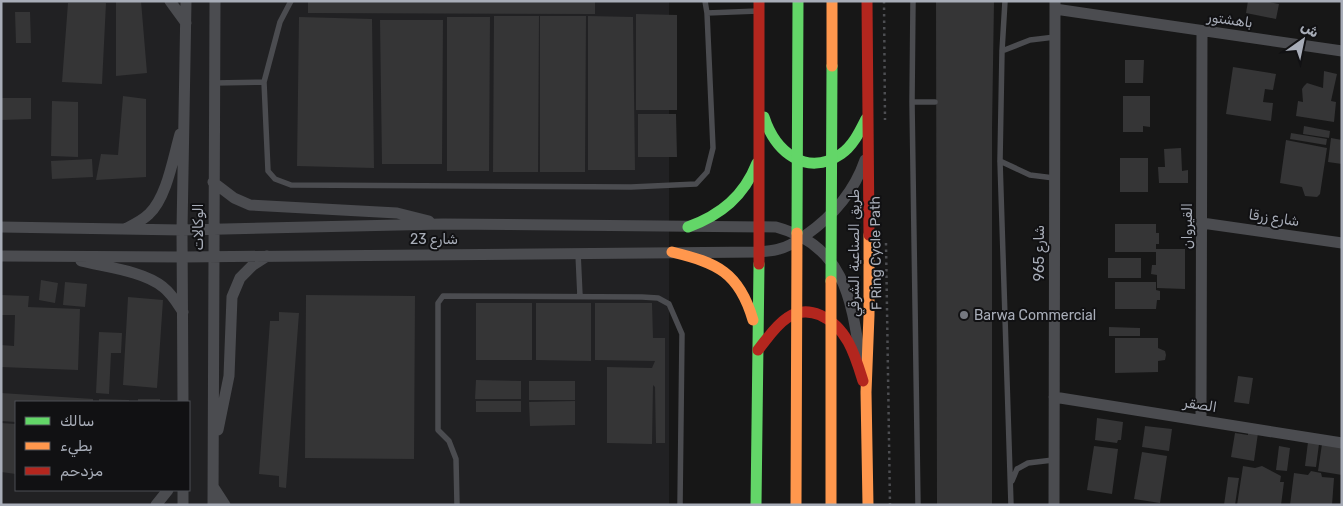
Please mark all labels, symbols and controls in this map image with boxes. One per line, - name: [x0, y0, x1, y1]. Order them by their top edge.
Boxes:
- street label: باهشتور: [1205, 8, 1254, 32]
- north arrow: [1278, 15, 1328, 65]
- text: ش: [1298, 18, 1322, 42]
- street label: طريق الصناعية الشرقي: [846, 189, 865, 317]
- street label: F Ring Cycle Path: [867, 196, 885, 310]
- street label: الوكالات: [190, 203, 207, 251]
- street label: القيروان: [1179, 203, 1196, 249]
- street label: شارع زرقا: [1247, 206, 1301, 232]
- street label: شارع 965: [1031, 225, 1050, 281]
- street label: شارع 23: [410, 231, 458, 250]
- place label: Barwa Commercial: [974, 307, 1096, 324]
- marker: Barwa Commercial: [958, 309, 970, 321]
- street label: الصقر: [1181, 394, 1218, 416]
- legend: [15, 401, 190, 491]
- text: سالك: [60, 412, 95, 430]
- text: بطيء: [60, 437, 93, 458]
- text: مزدحم: [60, 462, 103, 481]

